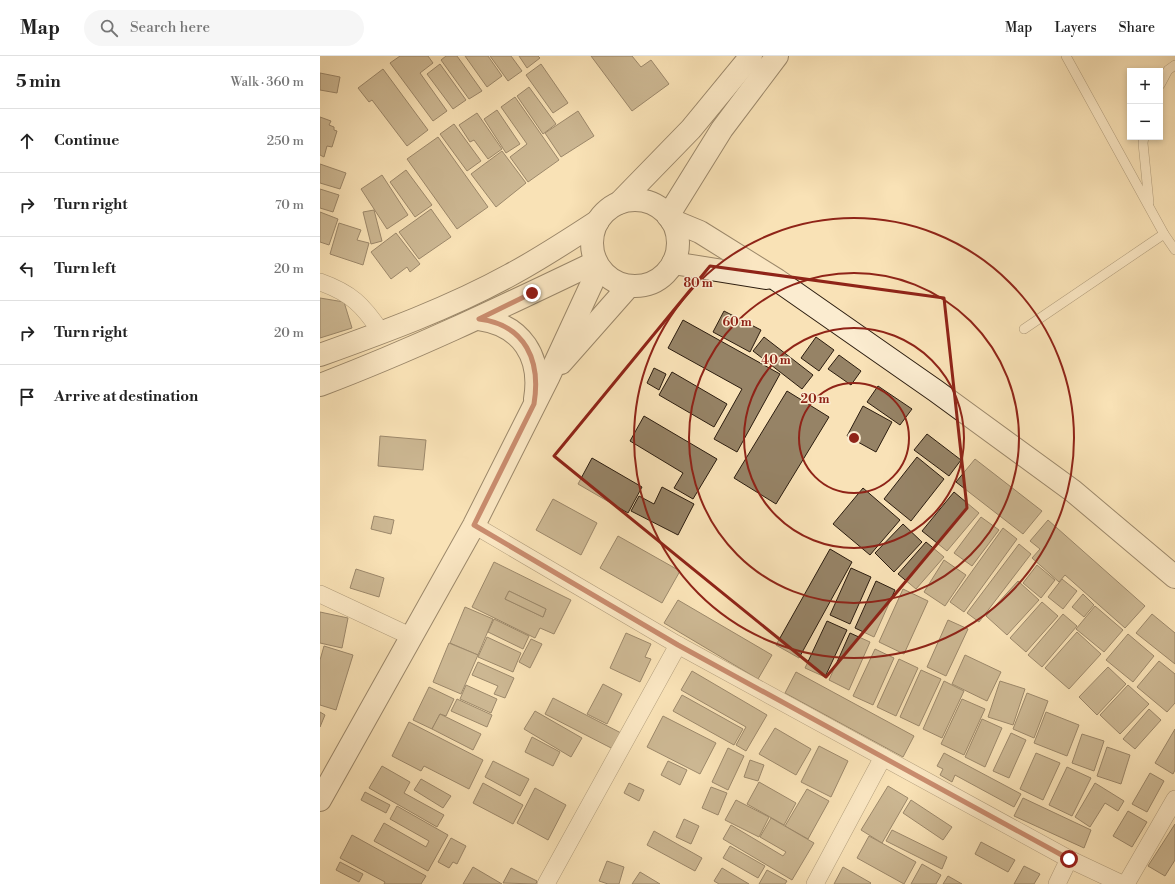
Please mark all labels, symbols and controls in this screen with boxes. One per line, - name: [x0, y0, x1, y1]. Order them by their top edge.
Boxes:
- search box: [84, 10, 364, 46]
- text: Map: [20, 16, 60, 40]
- icon: search: [98, 17, 120, 39]
- text: Search here: [130, 18, 210, 37]
- text: Map: [1005, 19, 1032, 37]
- text: Layers: [1054, 19, 1097, 37]
- text: Share: [1119, 19, 1155, 37]
- map controls: [1127, 68, 1163, 140]
- button: +: [1127, 68, 1163, 104]
- text: 5 min: [16, 71, 61, 93]
- text: Walk · 360 m: [231, 74, 304, 90]
- button: −: [1127, 104, 1163, 140]
- icon: ahead: [16, 130, 38, 152]
- text: Continue: [54, 131, 119, 150]
- text: 250 m: [267, 133, 304, 149]
- icon: right: [16, 194, 38, 216]
- text: Turn right: [54, 195, 128, 214]
- text: 70 m: [275, 197, 304, 213]
- icon: left: [16, 258, 38, 280]
- text: Turn left: [54, 259, 116, 278]
- text: 20 m: [274, 261, 304, 277]
- text: 80 m: [683, 276, 713, 291]
- route end: [523, 284, 541, 302]
- text: 60 m: [722, 315, 752, 330]
- icon: right: [16, 322, 38, 344]
- text: Turn right: [54, 323, 128, 342]
- text: 20 m: [274, 325, 304, 341]
- text: 40 m: [761, 353, 791, 368]
- icon: arrive: [16, 386, 38, 408]
- text: Arrive at destination: [54, 387, 198, 406]
- text: 20 m: [800, 392, 830, 407]
- centre of rings: [847, 431, 861, 445]
- route start: [1060, 850, 1078, 868]

